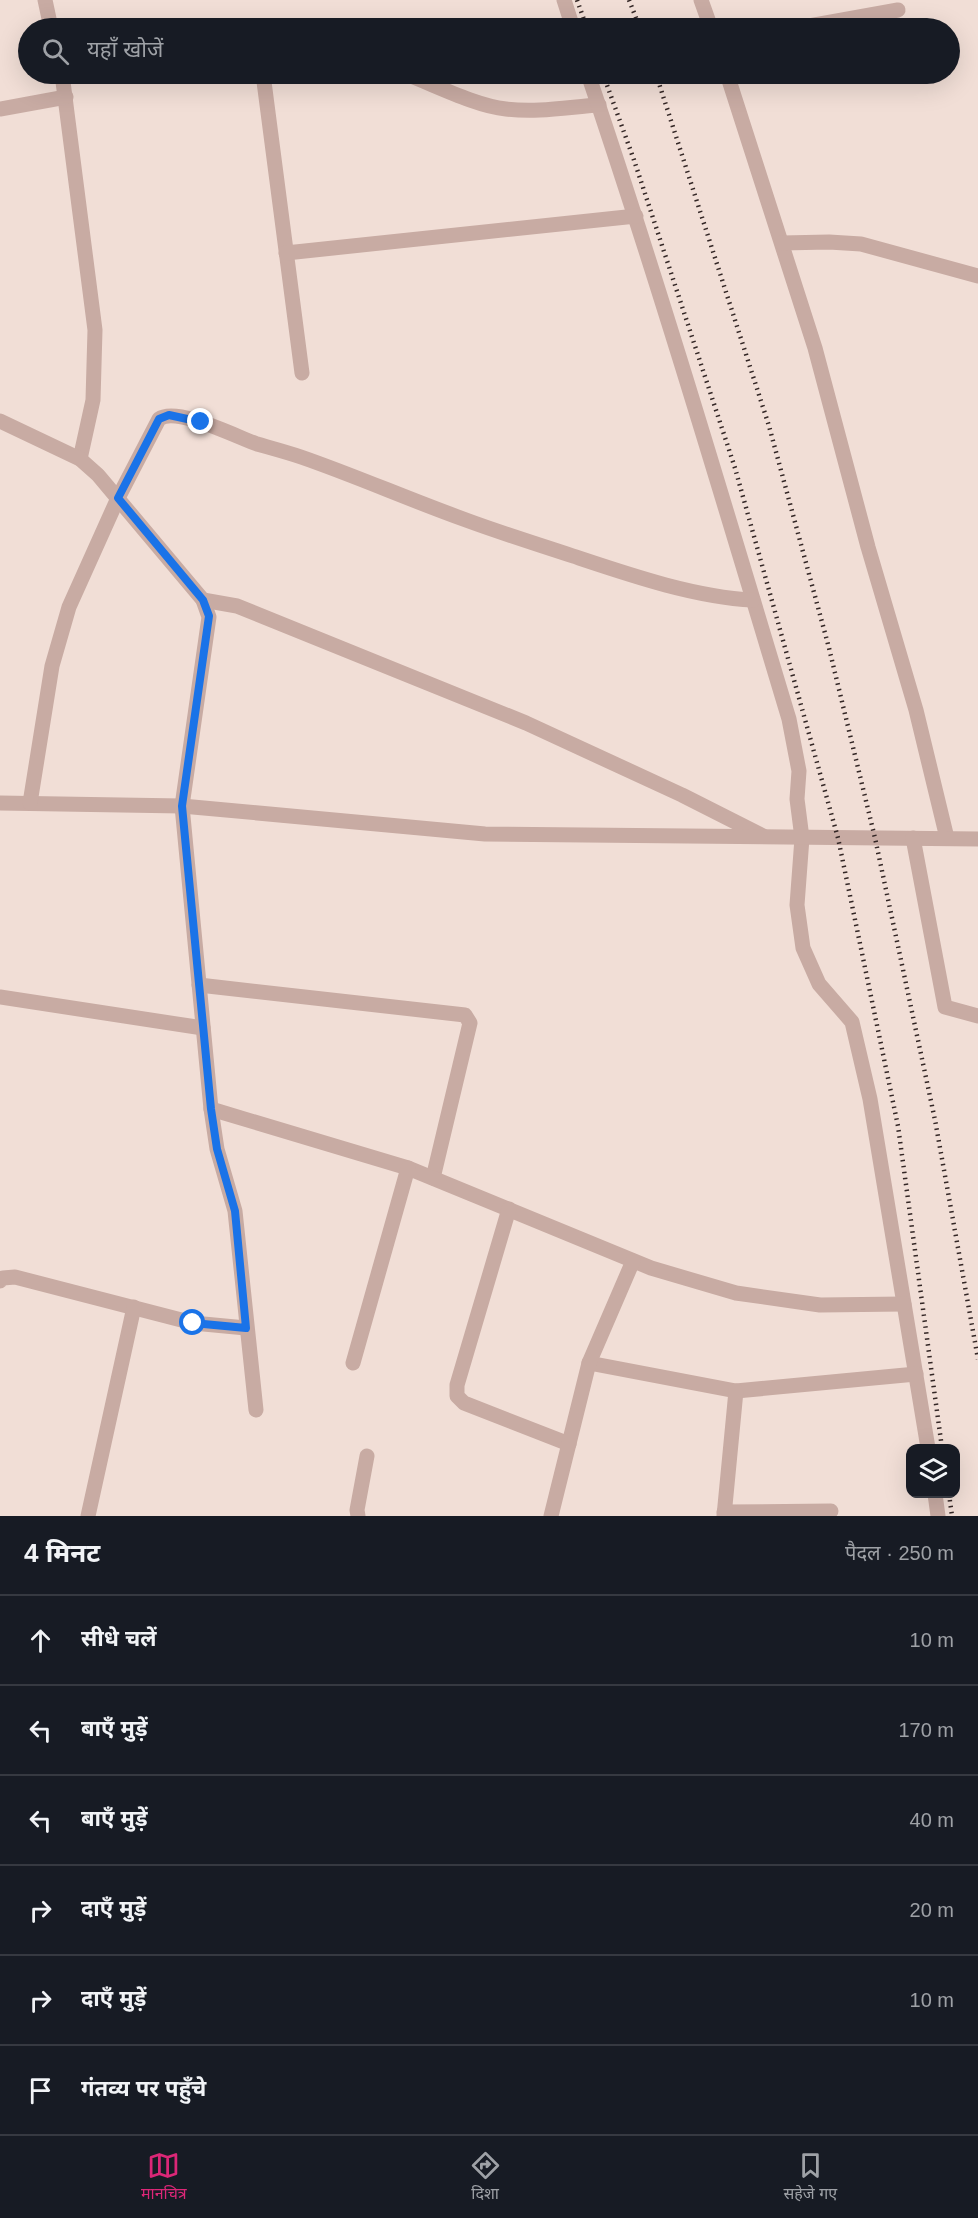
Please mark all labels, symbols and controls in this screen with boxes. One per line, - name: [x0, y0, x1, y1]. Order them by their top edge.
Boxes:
- search box: [18, 18, 960, 84]
- icon: search: [39, 35, 72, 68]
- text: यहाँ खोजें: [87, 37, 163, 62]
- route end: [187, 408, 213, 434]
- route start: [179, 1309, 205, 1335]
- map controls: [906, 1444, 960, 1498]
- button: layers: [906, 1444, 960, 1498]
- text: 4 मिनट: [24, 1538, 100, 1568]
- text: पैदल · 250 m: [845, 1542, 954, 1564]
- icon: ahead: [24, 1624, 57, 1657]
- text: सीधे चलें: [81, 1626, 156, 1651]
- text: 10 m: [910, 1629, 954, 1651]
- icon: left: [24, 1714, 57, 1747]
- text: बाएँ मुड़ें: [81, 1716, 147, 1741]
- text: 170 m: [898, 1719, 954, 1741]
- icon: left: [24, 1804, 57, 1837]
- text: बाएँ मुड़ें: [81, 1806, 147, 1831]
- text: 40 m: [910, 1809, 954, 1831]
- icon: right: [24, 1894, 57, 1927]
- text: दाएँ मुड़ें: [81, 1896, 146, 1921]
- text: 20 m: [910, 1899, 954, 1921]
- icon: right: [24, 1984, 57, 2017]
- text: दाएँ मुड़ें: [81, 1986, 146, 2011]
- text: 10 m: [910, 1989, 954, 2011]
- icon: arrive: [24, 2074, 57, 2107]
- text: गंतव्य पर पहुँचे: [81, 2076, 206, 2101]
- tab: मानचित्र: [141, 2149, 187, 2206]
- tab: दिशा: [469, 2149, 502, 2206]
- tab: सहेजे गए: [784, 2149, 837, 2206]

